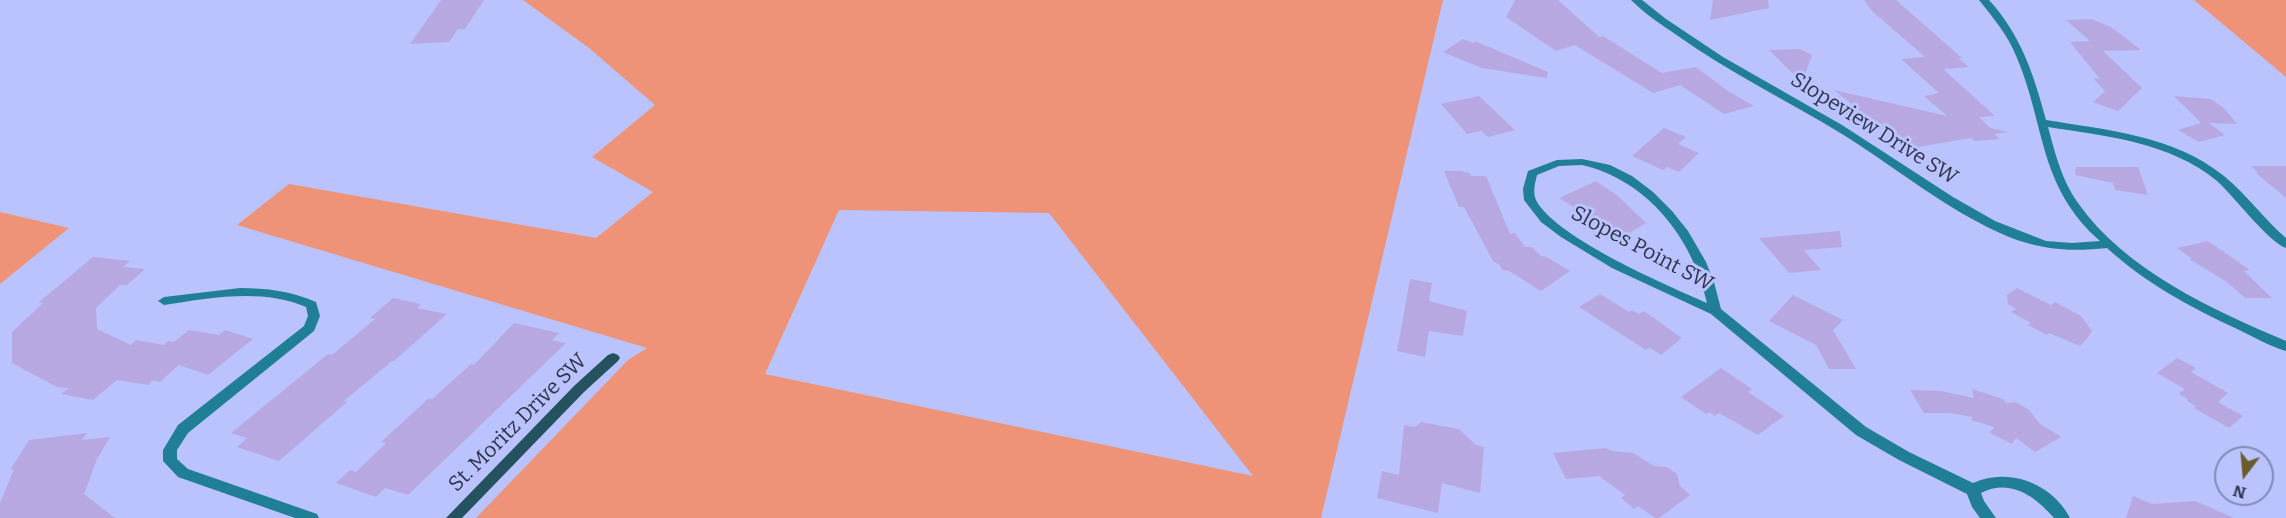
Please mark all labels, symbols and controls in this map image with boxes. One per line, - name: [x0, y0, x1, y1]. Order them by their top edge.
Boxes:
- street label: Slopeview Drive SW: [1786, 67, 1962, 191]
- street label: Slopes Point SW: [1567, 201, 1717, 297]
- street label: St. Moritz Drive SW: [444, 349, 592, 497]
- north arrow: [2214, 446, 2274, 506]
- text: N: [2231, 481, 2248, 503]

